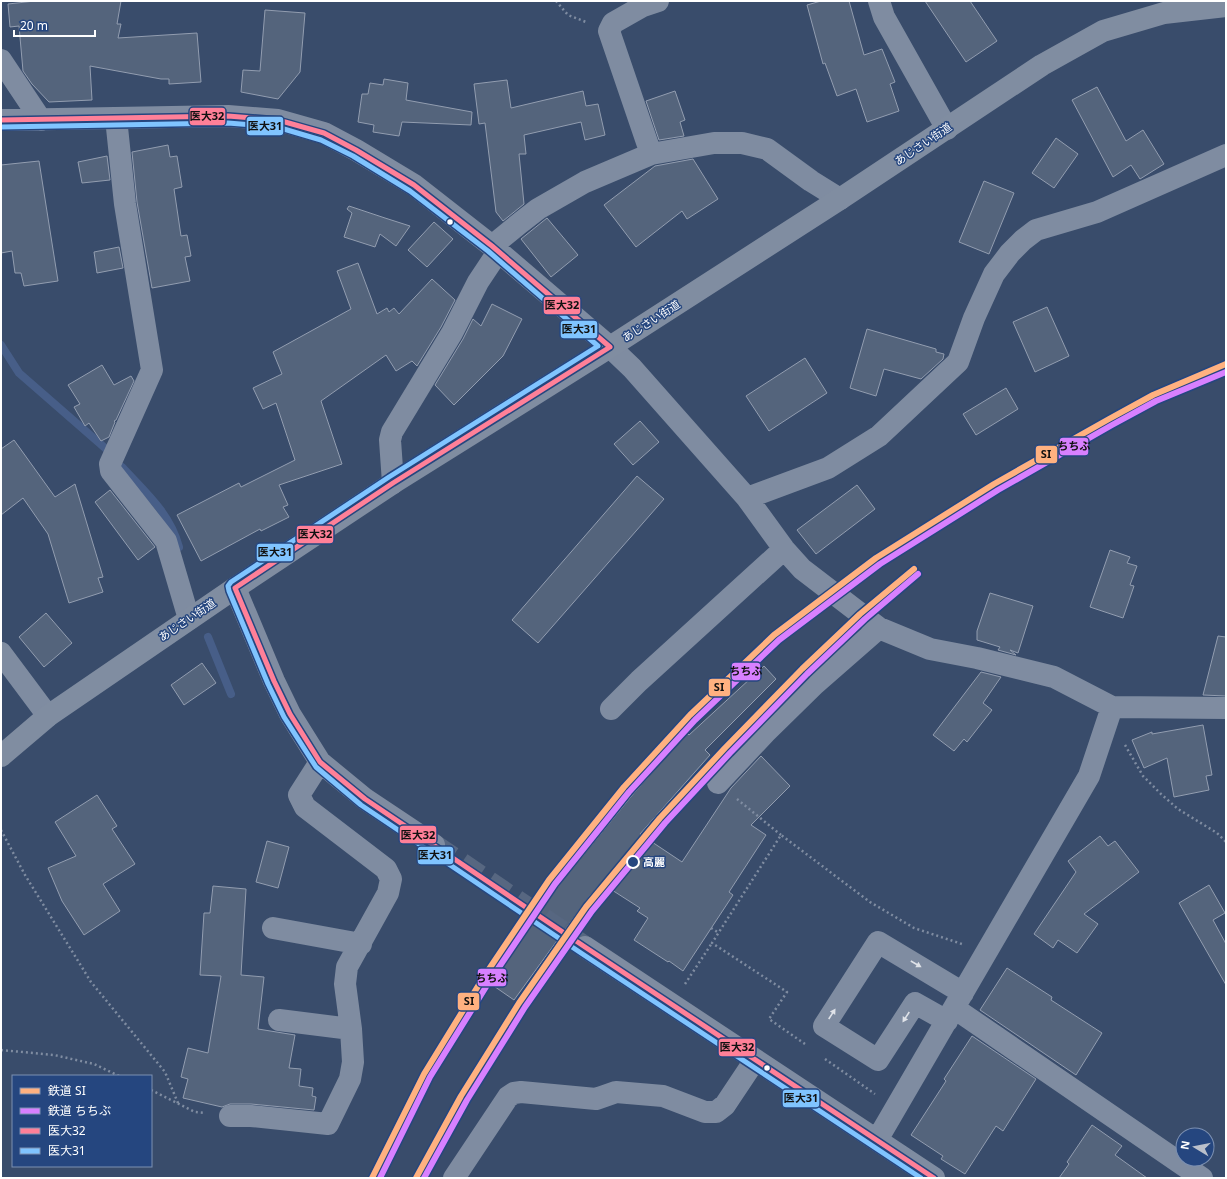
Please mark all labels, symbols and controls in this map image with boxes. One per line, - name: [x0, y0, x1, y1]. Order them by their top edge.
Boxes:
- scale bar: [14, 12, 95, 38]
- text: 20 m: [20, 17, 48, 34]
- line badge: 医大32: [189, 107, 226, 126]
- text: 医大32: [190, 108, 224, 123]
- line badge: 医大31: [246, 116, 284, 136]
- text: 医大31: [248, 118, 282, 133]
- street label: あじさい街道: [891, 119, 954, 168]
- unlabelled marker: [445, 217, 455, 227]
- line badge: 医大32: [543, 296, 581, 315]
- street label: あじさい街道: [619, 296, 682, 345]
- text: 医大32: [545, 297, 579, 312]
- line badge: 医大31: [560, 320, 598, 339]
- text: 医大31: [562, 321, 596, 336]
- line badge: ちちぶ: [1059, 437, 1089, 456]
- text: ちちぶ: [1058, 438, 1091, 453]
- line badge: SI: [1035, 445, 1058, 464]
- text: SI: [1041, 446, 1051, 461]
- line badge: 医大32: [296, 525, 334, 544]
- text: 医大32: [298, 526, 332, 541]
- line badge: 医大31: [256, 543, 294, 562]
- text: 医大31: [258, 544, 292, 559]
- street label: あじさい街道: [155, 595, 218, 644]
- line badge: ちちぶ: [731, 662, 761, 681]
- text: ちちぶ: [730, 663, 763, 678]
- line badge: SI: [708, 678, 731, 697]
- text: SI: [714, 679, 724, 694]
- line badge: 医大32: [399, 825, 437, 844]
- text: 医大32: [401, 827, 435, 842]
- line badge: 医大31: [417, 846, 454, 865]
- text: 医大31: [418, 847, 452, 862]
- place label: 高麗: [643, 854, 665, 869]
- marker: 高麗: [626, 855, 640, 869]
- one-way arrow: [910, 961, 922, 968]
- line badge: ちちぶ: [477, 968, 507, 987]
- text: ちちぶ: [476, 970, 509, 985]
- line badge: SI: [457, 992, 480, 1011]
- text: SI: [464, 993, 474, 1008]
- one-way arrow: [828, 1008, 835, 1020]
- one-way arrow: [902, 1012, 910, 1022]
- line badge: 医大32: [718, 1038, 756, 1057]
- text: 医大32: [720, 1039, 754, 1054]
- unlabelled marker: [762, 1063, 772, 1073]
- legend: [12, 1075, 152, 1167]
- text: 鉄道 SI: [48, 1082, 86, 1099]
- line badge: 医大31: [782, 1089, 820, 1108]
- text: 医大31: [784, 1090, 818, 1105]
- text: 鉄道 ちちぶ: [48, 1102, 111, 1119]
- text: 医大32: [48, 1122, 86, 1139]
- north arrow: [1175, 1127, 1215, 1167]
- text: N: [1176, 1139, 1193, 1151]
- text: 医大31: [48, 1142, 86, 1159]

